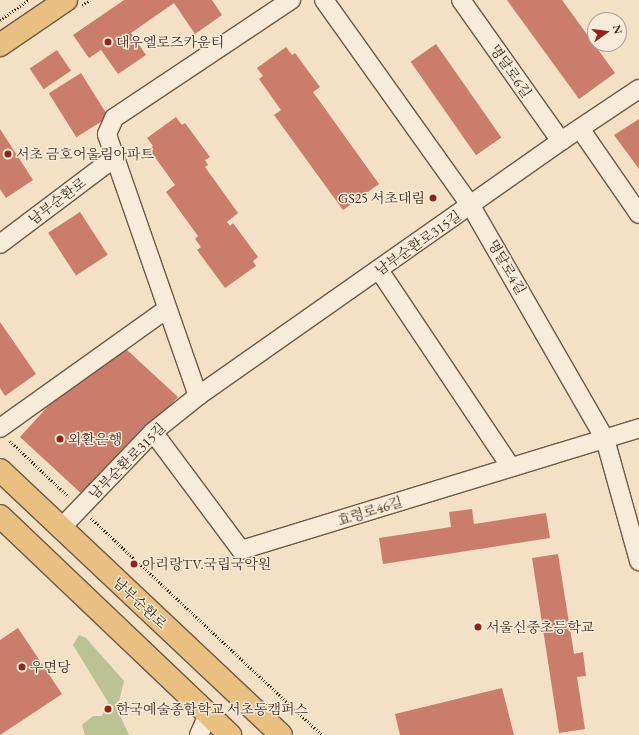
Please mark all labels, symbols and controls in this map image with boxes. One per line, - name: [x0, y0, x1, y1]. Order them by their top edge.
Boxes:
- north arrow: [587, 12, 627, 52]
- text: N: [610, 23, 626, 35]
- place label: 대우엘로즈카운티: [116, 34, 224, 50]
- marker: 대우엘로즈카운티: [103, 37, 113, 47]
- street label: 명달로6길: [487, 41, 535, 101]
- place label: 서초 금호어울림아파트: [16, 146, 154, 162]
- marker: 서초 금호어울림아파트: [3, 149, 13, 159]
- street label: 남부순환로: [25, 174, 89, 228]
- place label: GS25 서초대림: [338, 190, 425, 206]
- marker: GS25 서초대림: [428, 193, 438, 203]
- street label: 남부순환로315길: [372, 207, 464, 279]
- street label: 명달로4길: [485, 236, 529, 298]
- street label: 남부순환로315길: [85, 419, 169, 503]
- place label: 외환은행: [68, 431, 122, 447]
- marker: 외환은행: [55, 434, 65, 444]
- street label: 효령로46길: [335, 493, 405, 529]
- place label: 아리랑TV.국립국악원: [142, 556, 271, 572]
- marker: 아리랑TV.국립국악원: [129, 559, 139, 569]
- street label: 남부순환로: [110, 574, 170, 632]
- place label: 서울신중초등학교: [486, 619, 594, 635]
- marker: 서울신중초등학교: [473, 622, 483, 632]
- place label: 우면당: [30, 659, 71, 675]
- marker: 우면당: [17, 662, 27, 672]
- place label: 한국예술종합학교 서초동캠퍼스: [116, 701, 308, 717]
- marker: 한국예술종합학교 서초동캠퍼스: [103, 704, 113, 714]

